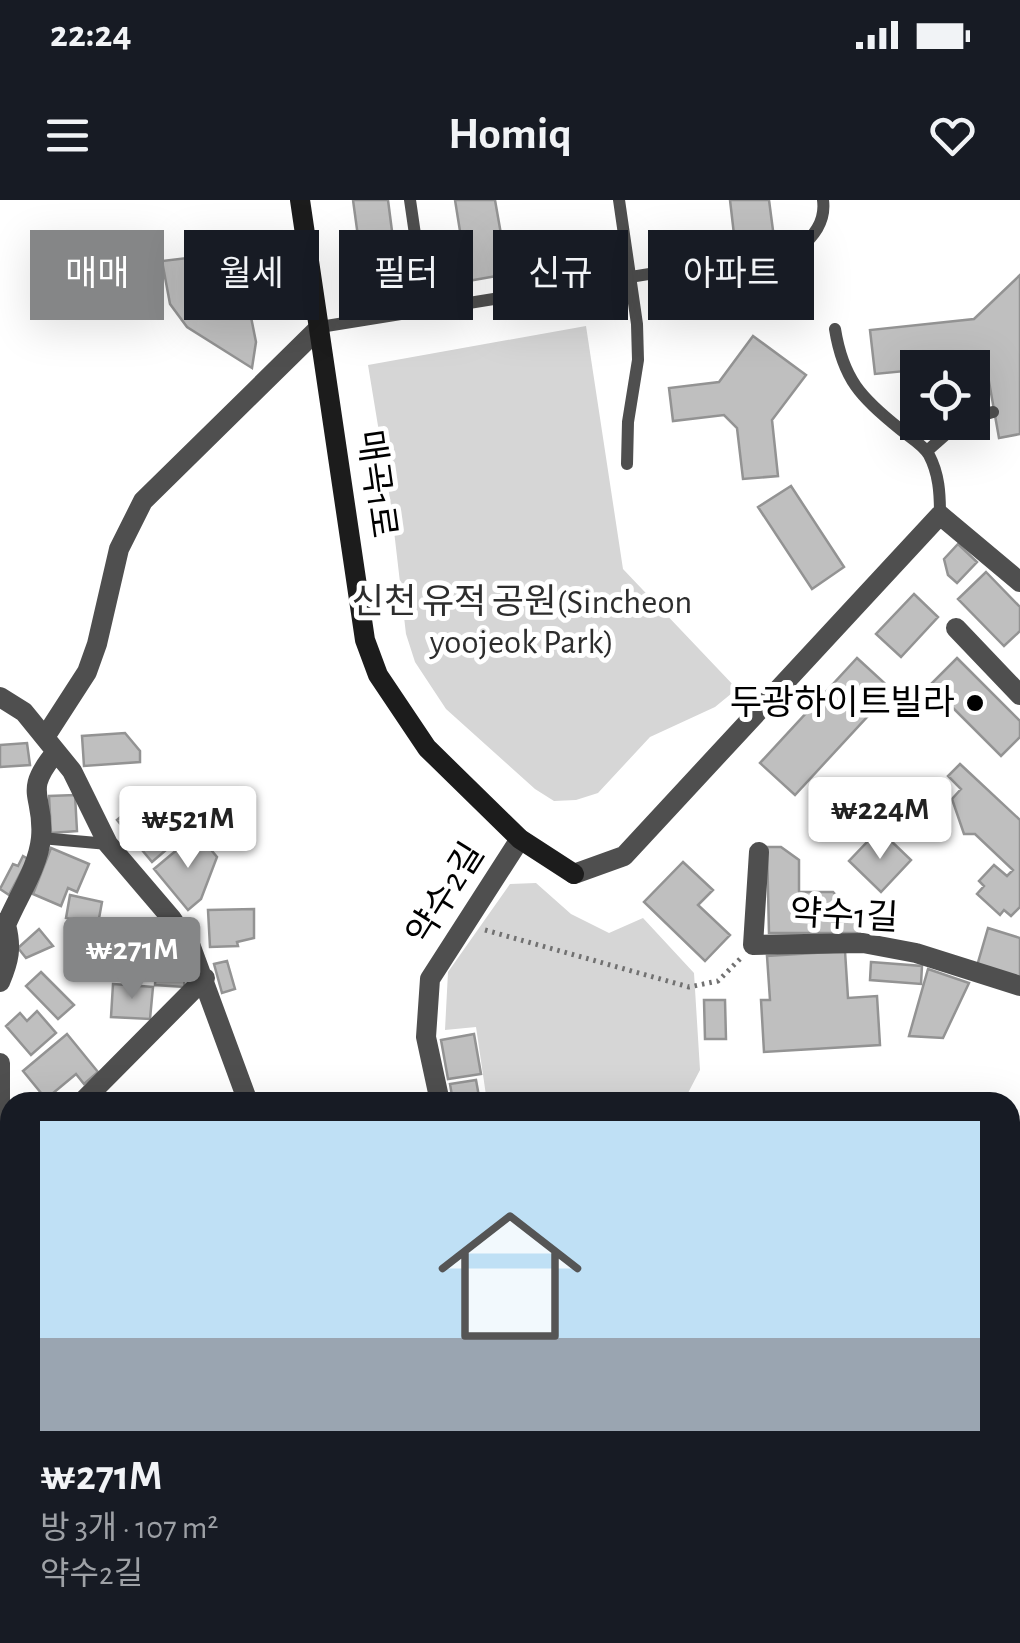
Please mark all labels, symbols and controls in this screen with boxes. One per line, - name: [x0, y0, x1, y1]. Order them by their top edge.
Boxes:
- text: 22:24: [50, 16, 132, 54]
- icon: menu: [40, 108, 95, 163]
- icon: heart: [925, 108, 980, 163]
- text: Homiq: [448, 112, 572, 157]
- chip: 매매: [30, 230, 164, 320]
- chip: 월세: [184, 230, 319, 320]
- chip: 필터: [339, 230, 473, 320]
- chip: 신규: [493, 230, 628, 320]
- chip: 아파트: [648, 230, 814, 320]
- map controls: [900, 350, 990, 440]
- button: locate: [900, 350, 990, 440]
- street label: 매곡1로: [351, 428, 402, 540]
- park label: 신천 유적 공원(Sincheon yoojeok Park): [352, 584, 692, 660]
- place label: 두광하이트빌라: [730, 685, 955, 721]
- marker: 두광하이트빌라: [964, 692, 986, 714]
- pin: ₩224M: [810, 777, 950, 862]
- pin: ₩521M: [118, 786, 258, 871]
- text: ₩224M: [830, 793, 930, 825]
- text: ₩521M: [141, 802, 235, 834]
- street label: 약수2길: [400, 836, 491, 951]
- street label: 약수1길: [789, 895, 899, 936]
- pin: ₩271M: [62, 917, 202, 1002]
- text: ₩271M: [85, 933, 179, 965]
- icon: home: [420, 1186, 600, 1366]
- text: ₩271M: [40, 1455, 163, 1497]
- text: 방 3개 · 107 m²: [40, 1512, 219, 1544]
- text: 약수2길: [40, 1558, 143, 1590]

